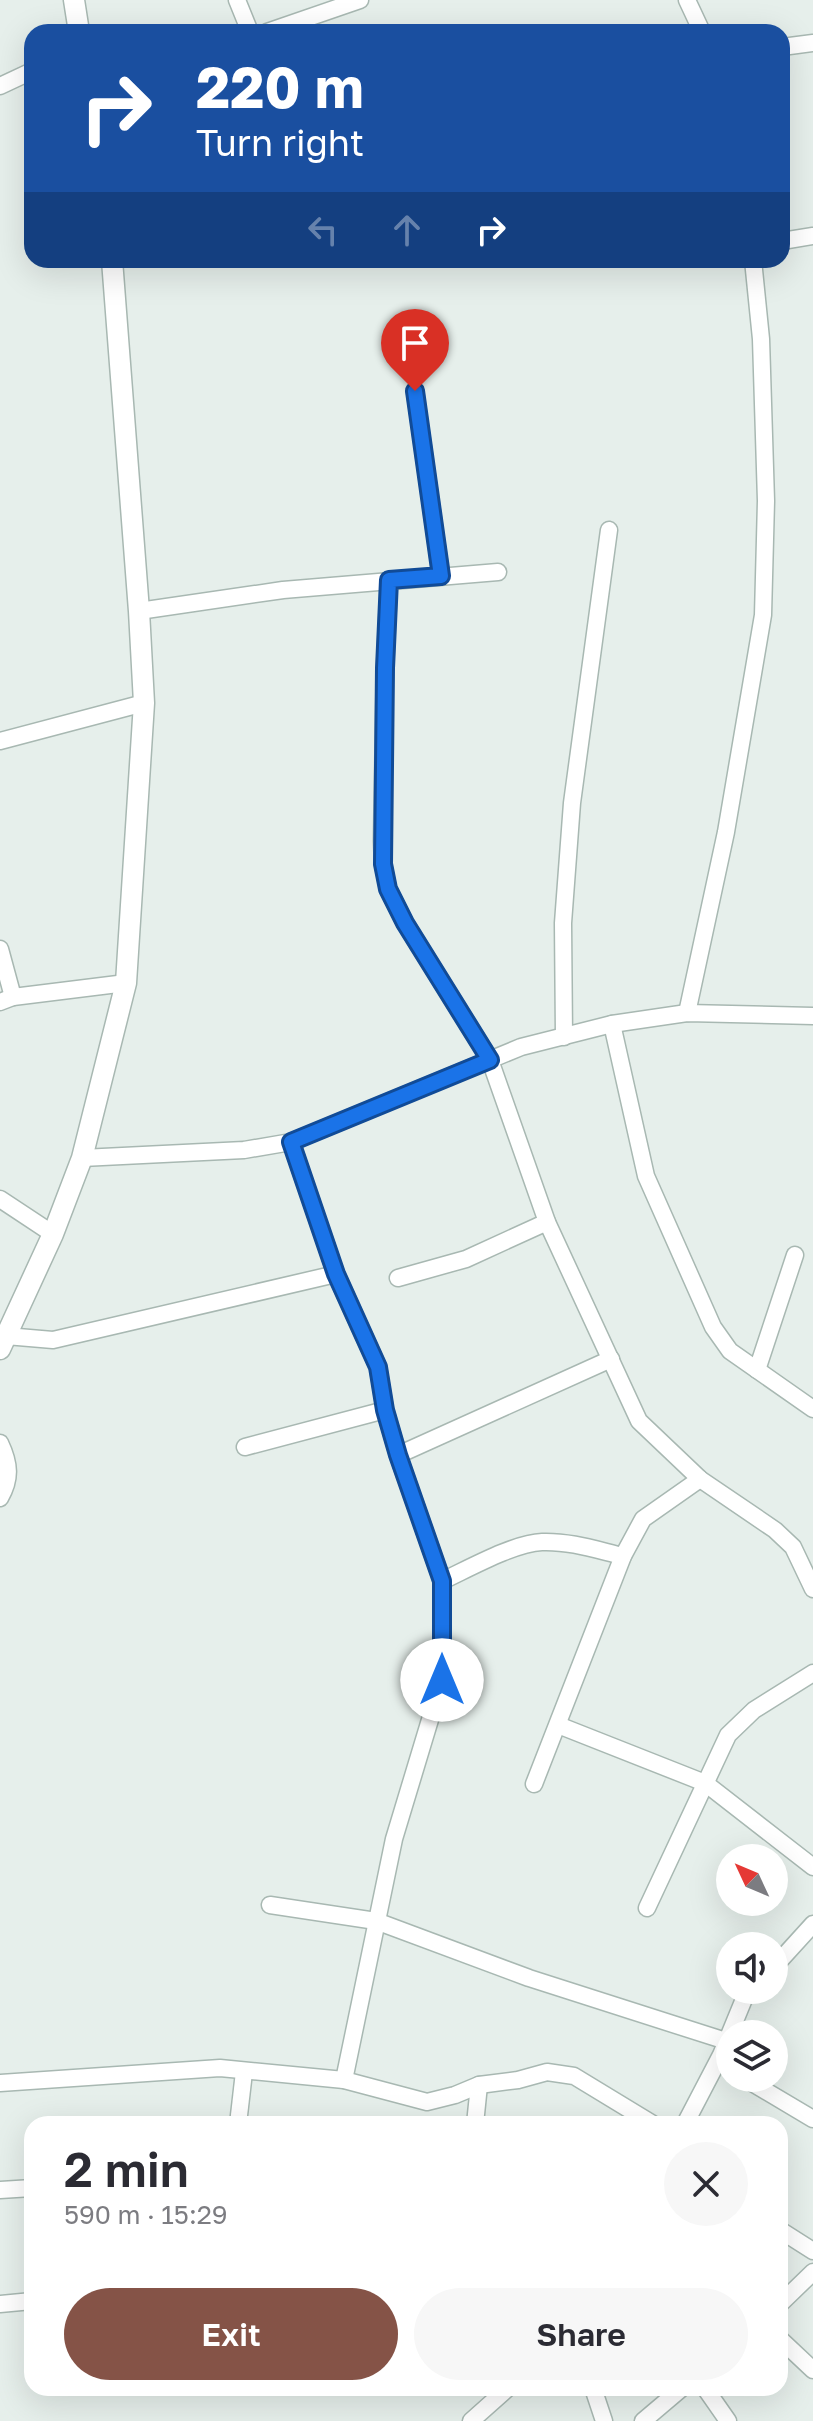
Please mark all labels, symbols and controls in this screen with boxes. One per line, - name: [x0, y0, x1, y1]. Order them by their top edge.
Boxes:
- text: 220 m: [196, 53, 364, 120]
- icon: right: [64, 56, 168, 160]
- text: Turn right: [196, 121, 364, 164]
- icon: left: [301, 208, 345, 252]
- icon: ahead: [385, 208, 429, 252]
- icon: right: [469, 208, 513, 252]
- pin: [381, 309, 449, 391]
- icon: arrive: [393, 321, 437, 365]
- position arrow: [400, 1638, 484, 1722]
- north arrow: [716, 1844, 788, 1916]
- map controls: [716, 1844, 788, 2092]
- button: sound: [716, 1932, 788, 2004]
- button: layers: [716, 2020, 788, 2092]
- text: 2 min: [64, 2140, 189, 2198]
- button: close: [664, 2142, 748, 2226]
- text: 590 m · 15:29: [64, 2199, 228, 2230]
- button: Exit: [64, 2288, 398, 2380]
- button: Share: [414, 2288, 748, 2380]

